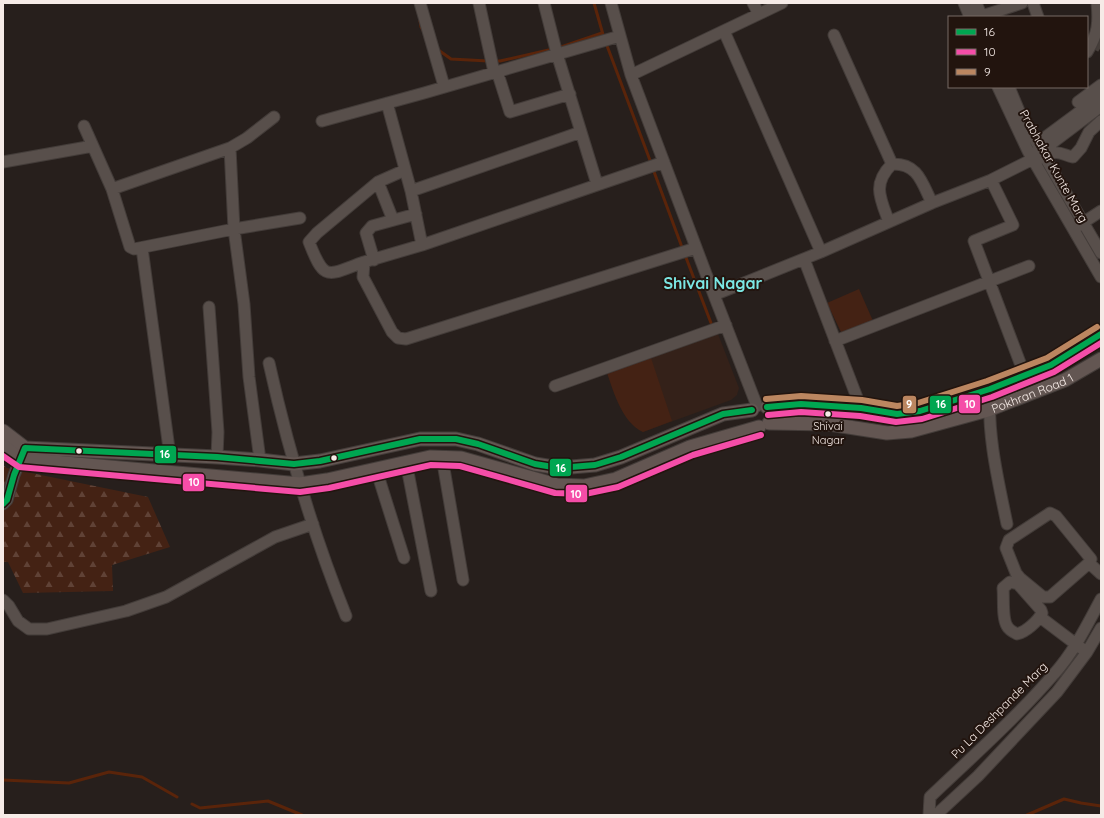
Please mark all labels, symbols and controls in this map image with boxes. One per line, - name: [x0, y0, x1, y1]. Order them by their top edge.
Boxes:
- legend: [948, 16, 1088, 88]
- text: 16: [984, 24, 995, 39]
- text: 10: [984, 44, 996, 59]
- text: 9: [984, 64, 991, 79]
- street label: Prabhakar Kunte Marg: [1017, 107, 1091, 225]
- district label: Shivai Nagar: [664, 273, 762, 293]
- street label: Pokhran Road 1: [989, 369, 1076, 416]
- line badge: 10: [958, 394, 981, 414]
- line badge: 9: [902, 395, 917, 414]
- line badge: 16: [929, 395, 952, 414]
- text: 9: [906, 397, 912, 411]
- text: 16: [936, 397, 946, 411]
- text: 10: [964, 397, 976, 411]
- marker: Shivai Nagar: [823, 409, 833, 419]
- place label: Shivai Nagar: [812, 419, 845, 447]
- line badge: 16: [154, 445, 177, 464]
- unlabelled marker: [74, 446, 84, 456]
- text: 16: [160, 447, 170, 461]
- unlabelled marker: [329, 453, 339, 463]
- line badge: 16: [549, 458, 572, 477]
- text: 16: [556, 461, 566, 475]
- line badge: 10: [182, 473, 205, 492]
- text: 10: [188, 475, 200, 489]
- line badge: 10: [565, 484, 588, 503]
- text: 10: [570, 487, 582, 501]
- street label: Pu La Deshpande Marg: [948, 659, 1050, 761]

